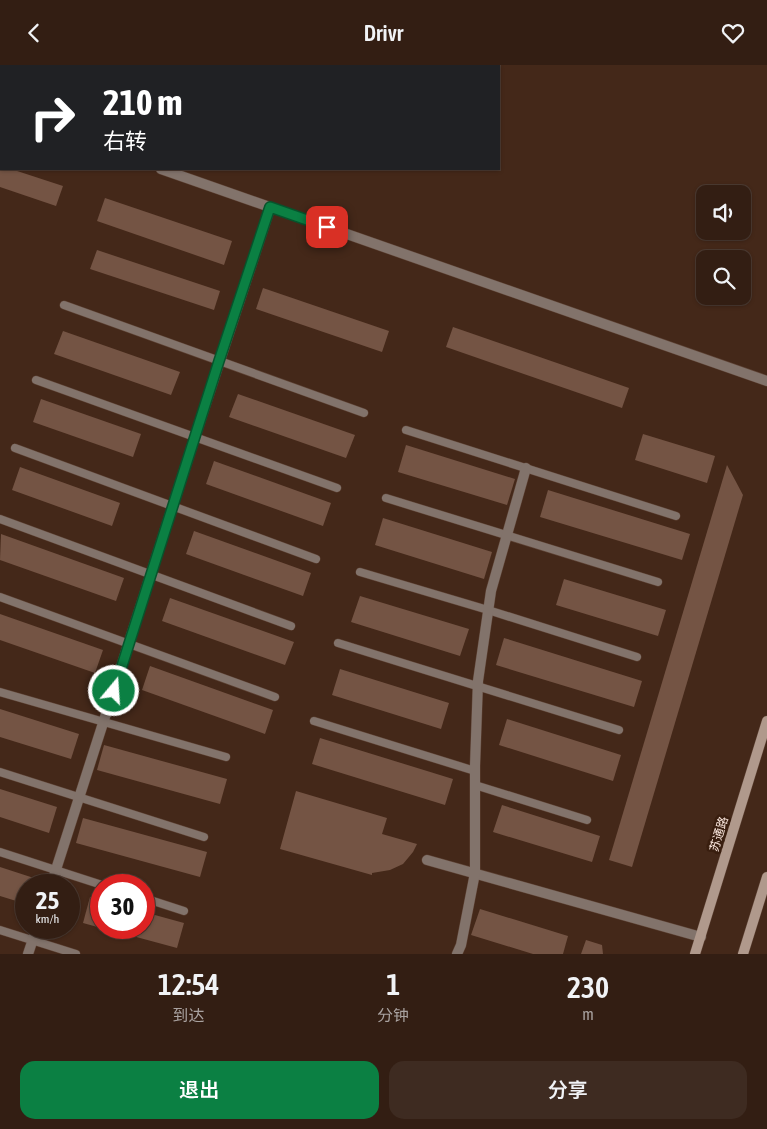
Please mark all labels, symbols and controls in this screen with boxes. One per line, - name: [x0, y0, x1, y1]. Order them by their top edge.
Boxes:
- icon: back: [20, 19, 48, 47]
- icon: heart: [719, 19, 747, 47]
- text: Drivr: [364, 20, 403, 46]
- text: 210 m: [103, 82, 182, 122]
- icon: right: [20, 85, 85, 150]
- text: 右转: [103, 128, 147, 154]
- map controls: [696, 185, 751, 305]
- button: sound: [696, 185, 751, 240]
- pin: [306, 206, 348, 248]
- icon: arrive: [313, 213, 341, 241]
- button: search: [696, 250, 751, 305]
- position arrow: [87, 664, 139, 716]
- street label: 苏通路: [707, 815, 731, 853]
- speed limit sign: 30: [90, 874, 155, 939]
- text: 25: [36, 886, 59, 914]
- text: km/h: [36, 912, 59, 926]
- text: 12:54: [158, 967, 219, 1001]
- text: 1: [386, 967, 400, 1001]
- text: 230: [567, 970, 609, 1004]
- text: m: [582, 1005, 594, 1023]
- text: 到达: [173, 1006, 205, 1024]
- text: 分钟: [377, 1006, 409, 1024]
- button: 退出: [20, 1061, 379, 1119]
- button: 分享: [389, 1061, 747, 1119]

